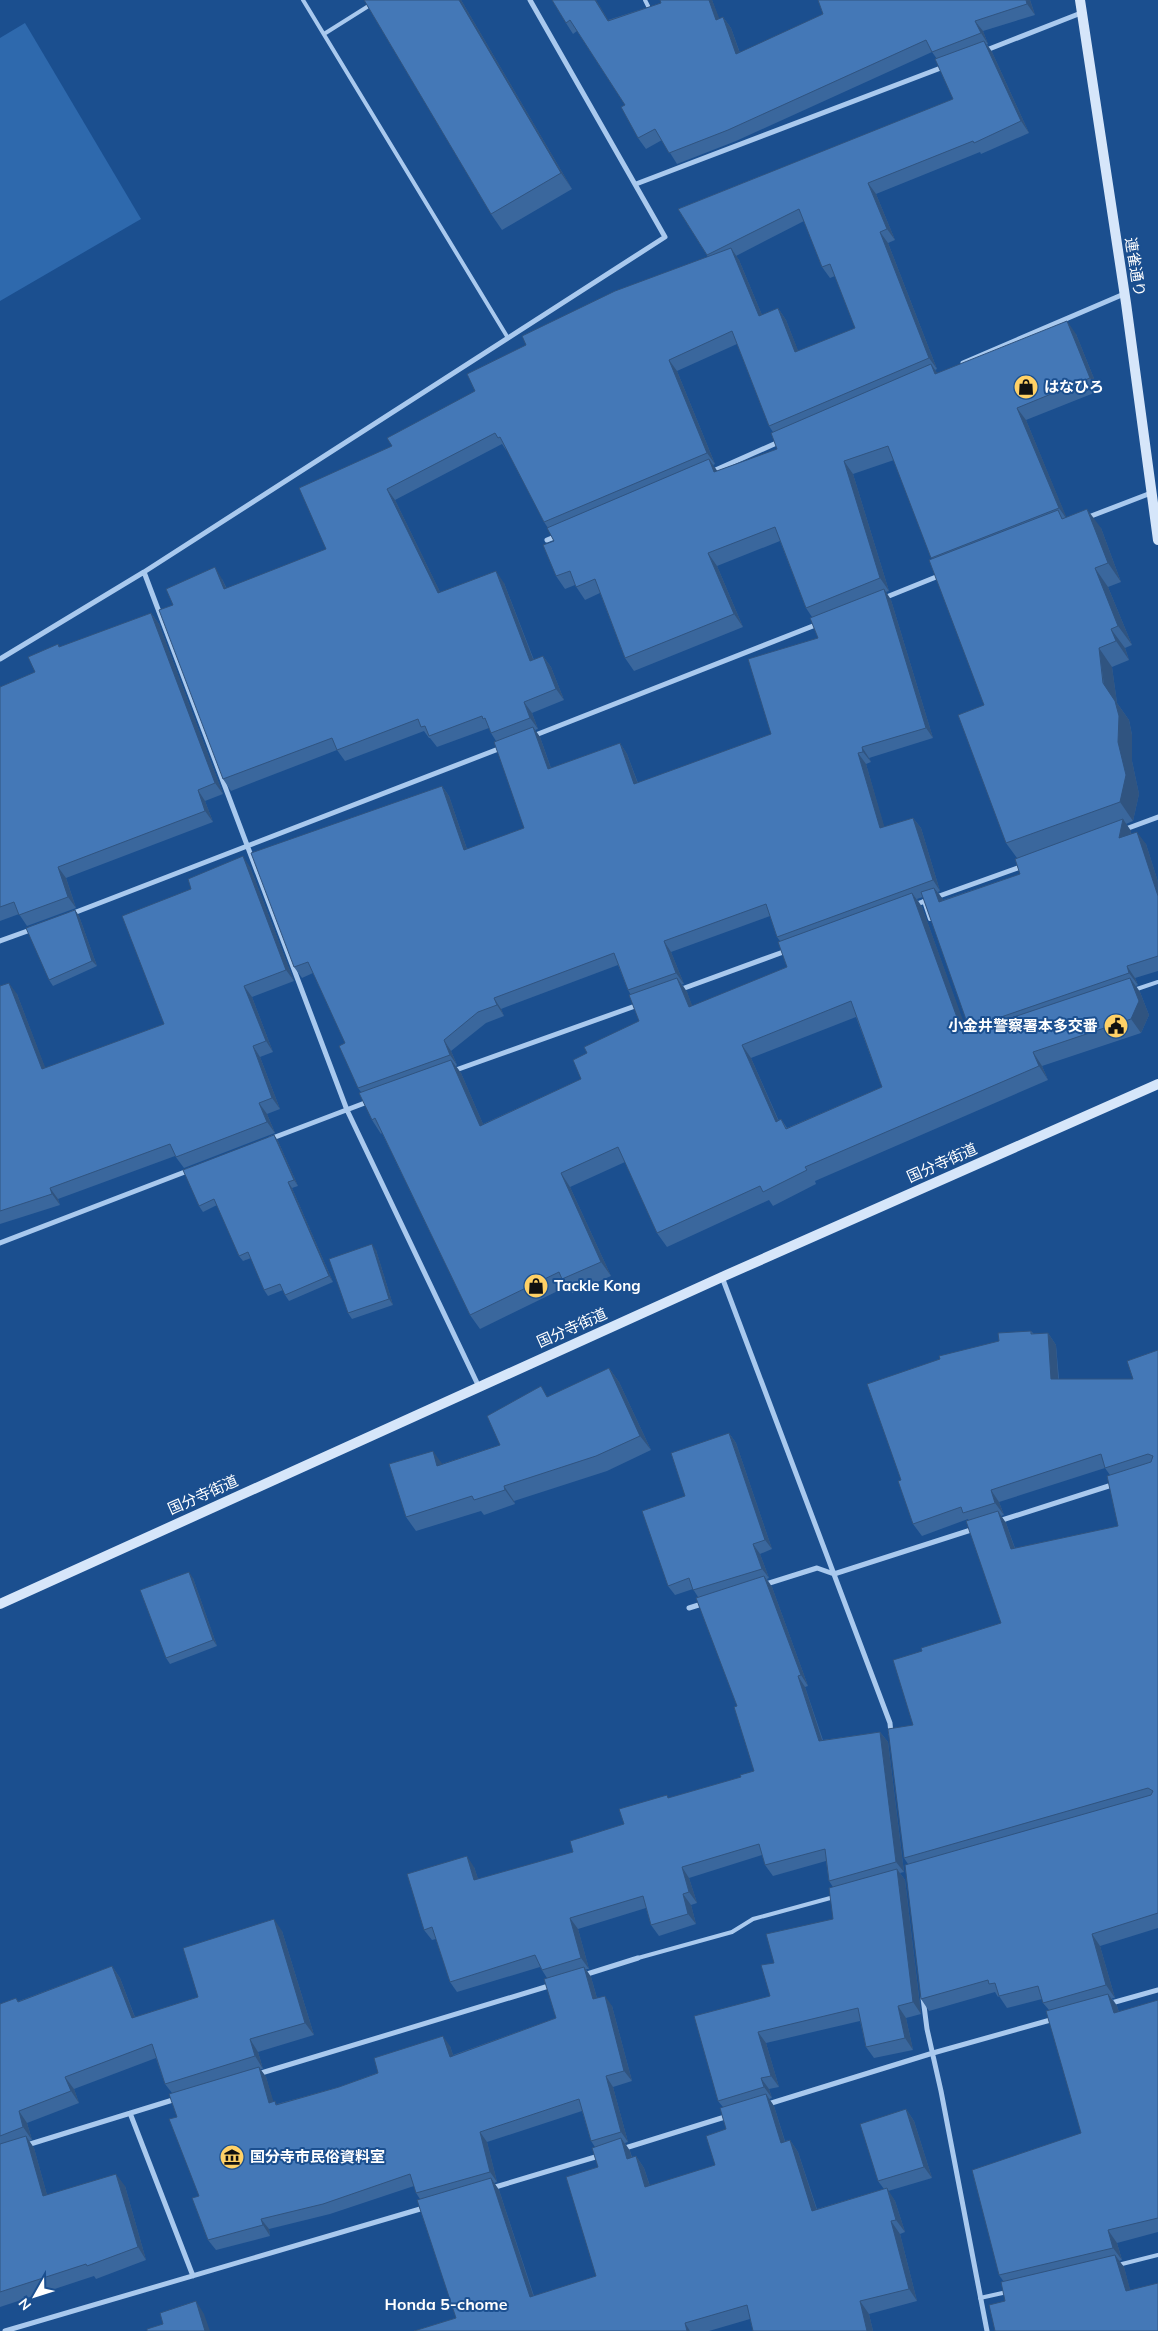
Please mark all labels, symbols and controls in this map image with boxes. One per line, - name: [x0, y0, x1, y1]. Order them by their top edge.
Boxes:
- street label: 連雀通り: [1121, 236, 1150, 298]
- shop icon: はなひろ: [1013, 374, 1039, 400]
- place label: はなひろ: [1044, 377, 1104, 396]
- public building icon: 小金井警察署本多交番: [1103, 1013, 1129, 1039]
- place label: 小金井警察署本多交番: [948, 1016, 1098, 1035]
- street label: 国分寺街道: [904, 1139, 980, 1186]
- shop icon: Tackle Kong: [523, 1273, 549, 1299]
- place label: Tackle Kong: [554, 1276, 641, 1295]
- street label: 国分寺街道: [534, 1304, 610, 1351]
- street label: 国分寺街道: [165, 1471, 241, 1518]
- museum icon: 国分寺市民俗資料室: [219, 2144, 245, 2170]
- place label: 国分寺市民俗資料室: [250, 2147, 385, 2166]
- north arrow: [10, 2271, 60, 2321]
- text: N: [15, 2294, 35, 2314]
- district label: Honda 5-chome: [385, 2294, 508, 2314]

